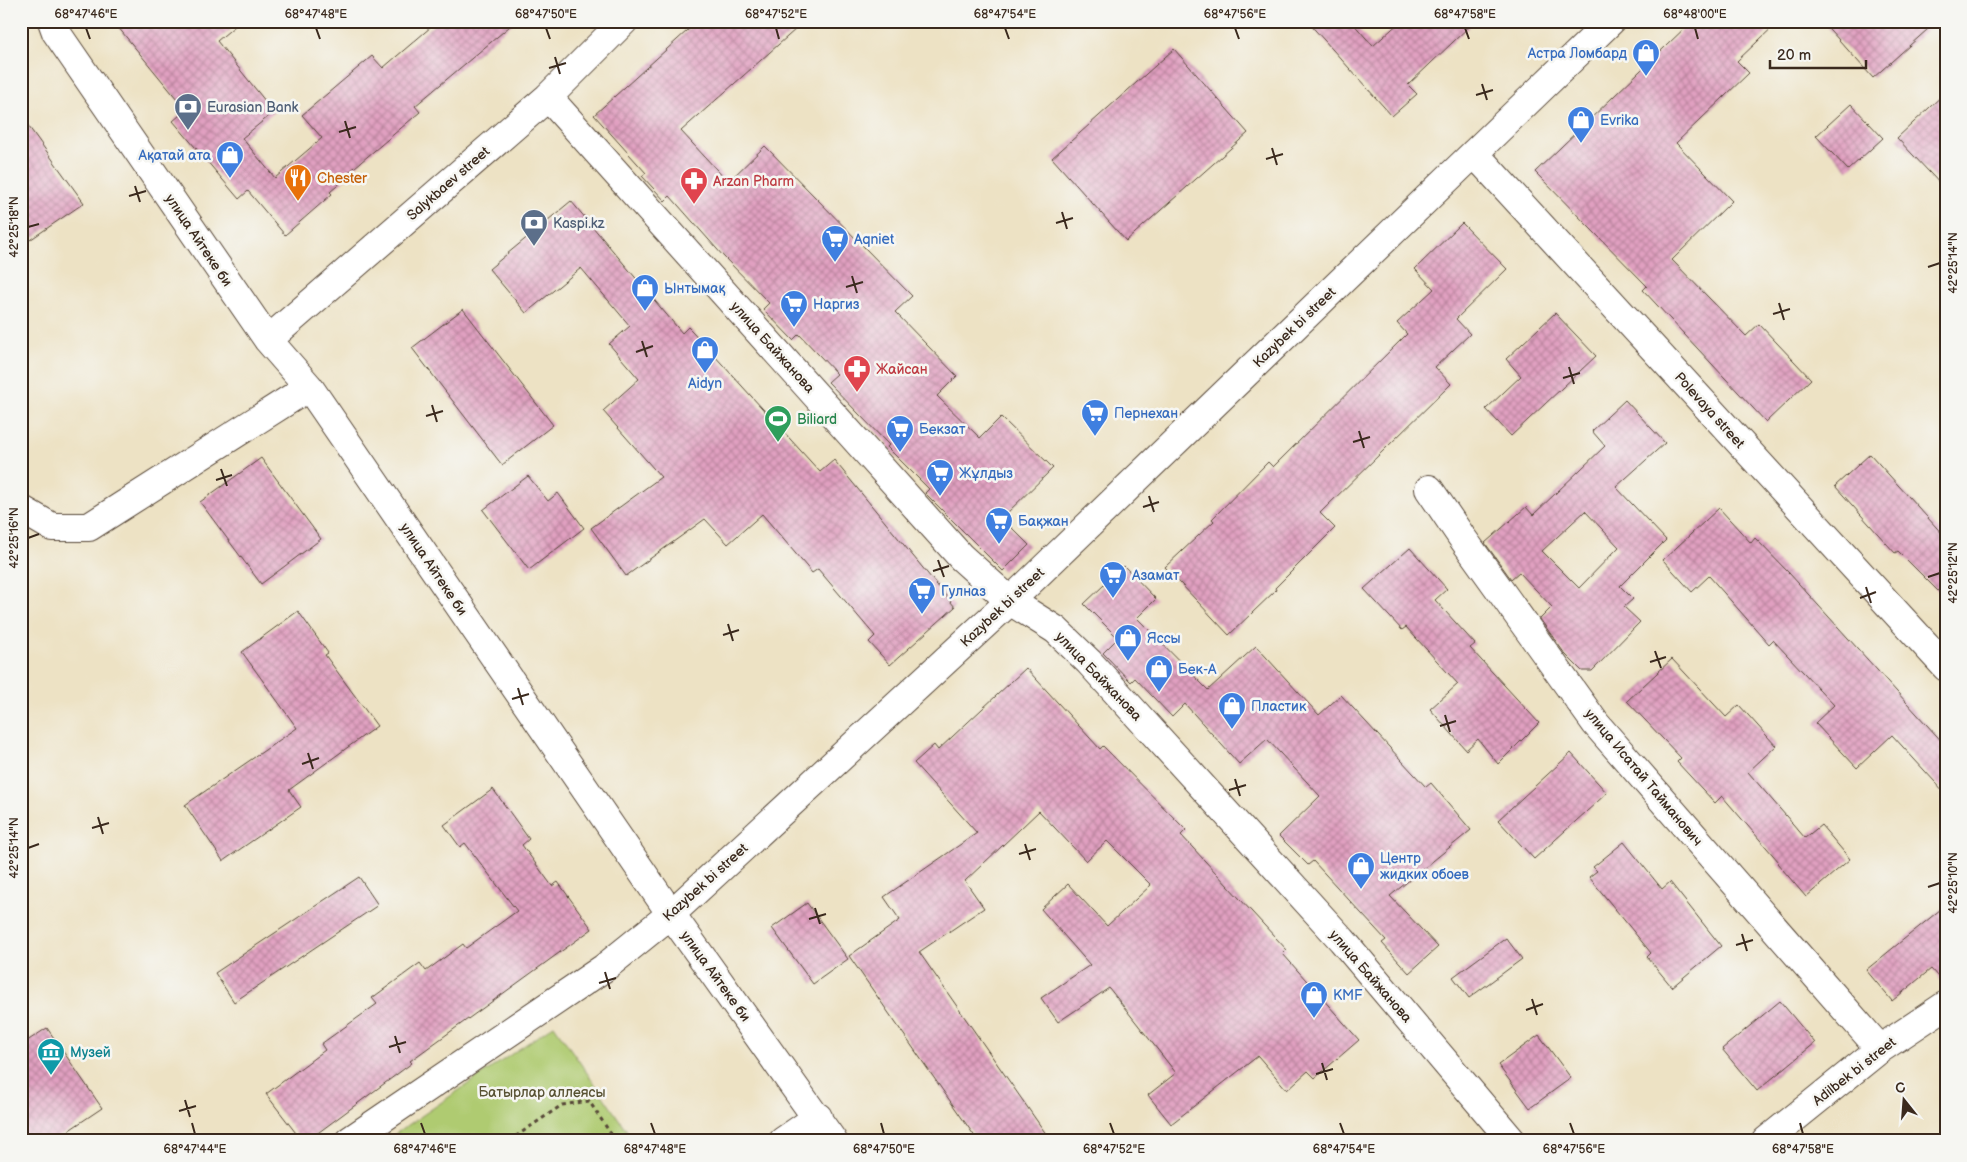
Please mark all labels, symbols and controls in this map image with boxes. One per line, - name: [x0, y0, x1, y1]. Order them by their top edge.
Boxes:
- text: 68°47'46"E: [55, 7, 117, 22]
- text: 68°47'48"E: [285, 7, 347, 22]
- text: 68°47'50"E: [515, 7, 577, 22]
- text: 68°47'52"E: [745, 7, 807, 22]
- text: 68°47'54"E: [974, 7, 1036, 22]
- text: 68°47'56"E: [1204, 7, 1266, 22]
- text: 68°47'58"E: [1434, 7, 1496, 22]
- text: 68°48'00"E: [1663, 7, 1727, 22]
- shop icon: Астра Ломбард: [1631, 38, 1661, 77]
- scale bar: [1770, 38, 1866, 70]
- place label: Астра Ломбард: [1527, 45, 1627, 62]
- text: 20 m: [1777, 46, 1811, 65]
- bank icon: Eurasian Bank: [173, 92, 203, 131]
- place label: Eurasian Bank: [207, 99, 299, 116]
- shop icon: Evrika: [1566, 105, 1596, 144]
- place label: Evrika: [1600, 112, 1639, 129]
- shop icon: Ақатай ата: [215, 140, 245, 179]
- street label: Salykbaev street: [403, 142, 494, 224]
- place label: Ақатай ата: [137, 147, 212, 164]
- restaurant icon: Chester: [283, 163, 313, 202]
- pharmacy icon: Arzan Pharm: [679, 166, 709, 205]
- place label: Chester: [317, 170, 368, 187]
- place label: Arzan Pharm: [713, 173, 794, 190]
- street label: улица Айтеке би: [161, 191, 236, 290]
- text: 42°25'18"N: [7, 196, 22, 258]
- bank icon: Kaspi.kz: [519, 208, 549, 247]
- place label: Kaspi.kz: [553, 215, 605, 232]
- supermarket icon: Aqniet: [820, 224, 850, 263]
- place label: Aqniet: [854, 231, 895, 248]
- text: 42°25'14"N: [1946, 232, 1961, 294]
- shop icon: Ынтымақ: [630, 273, 660, 312]
- place label: Ынтымақ: [664, 280, 726, 297]
- street label: Kazybek bi street: [1249, 283, 1340, 371]
- supermarket icon: Наргиз: [779, 289, 809, 328]
- place label: Наргиз: [813, 296, 860, 313]
- street label: улица Байжанова: [727, 298, 819, 397]
- shop icon: Aidyn: [690, 335, 720, 374]
- pharmacy icon: Жайсан: [842, 354, 872, 393]
- place label: Жайсан: [876, 361, 928, 378]
- street label: Polevaya street: [1671, 369, 1749, 452]
- place label: Aidyn: [688, 375, 722, 392]
- supermarket icon: Пернехан: [1080, 398, 1110, 437]
- sports icon: Biliard: [763, 404, 793, 443]
- place label: Пернехан: [1114, 405, 1178, 422]
- place label: Biliard: [797, 411, 837, 428]
- supermarket icon: Бекзат: [885, 414, 915, 453]
- place label: Бекзат: [919, 421, 966, 438]
- supermarket icon: Жұлдыз: [925, 458, 955, 497]
- place label: Жұлдыз: [959, 465, 1013, 482]
- supermarket icon: Бақжан: [984, 506, 1014, 545]
- text: 42°25'16"N: [7, 507, 22, 569]
- place label: Бақжан: [1018, 513, 1069, 530]
- street label: улица Айтеке би: [396, 520, 471, 619]
- text: 42°25'12"N: [1946, 542, 1961, 604]
- supermarket icon: Азамат: [1098, 560, 1128, 599]
- street label: Kazybek bi street: [957, 564, 1048, 651]
- place label: Азамат: [1131, 567, 1180, 584]
- supermarket icon: Гулназ: [907, 576, 937, 615]
- place label: Гулназ: [941, 583, 986, 600]
- shop icon: Яссы: [1113, 623, 1143, 662]
- street label: улица Байжанова: [1052, 628, 1146, 725]
- place label: Яссы: [1147, 630, 1181, 647]
- shop icon: Бек-А: [1144, 654, 1174, 693]
- place label: Бек-А: [1178, 661, 1217, 678]
- shop icon: Пластик: [1217, 691, 1247, 730]
- place label: Пластик: [1251, 698, 1307, 715]
- street label: улица Исатай Тайманович: [1581, 705, 1706, 849]
- text: 42°25'14"N: [7, 817, 22, 879]
- street label: Kazybek bi street: [659, 839, 752, 925]
- place label: Центр жидких обоев: [1380, 850, 1470, 883]
- shop icon: Центр жидких обоев: [1346, 851, 1376, 890]
- text: 42°25'10"N: [1946, 852, 1961, 914]
- street label: улица Байжанова: [1326, 927, 1416, 1027]
- street label: улица Айтеке би: [677, 928, 754, 1025]
- shop icon: KMF: [1299, 980, 1329, 1019]
- place label: KMF: [1333, 987, 1363, 1004]
- street label: Adilbek bi street: [1809, 1033, 1900, 1109]
- museum icon: Музей: [36, 1037, 66, 1076]
- place label: Музей: [70, 1044, 111, 1061]
- north arrow: [1880, 1074, 1930, 1124]
- text: С: [1893, 1078, 1908, 1098]
- park label: Батырлар аллеясы: [479, 1084, 605, 1101]
- text: 68°47'44"E: [164, 1142, 226, 1157]
- text: 68°47'46"E: [394, 1142, 456, 1157]
- text: 68°47'48"E: [624, 1142, 686, 1157]
- text: 68°47'50"E: [853, 1142, 915, 1157]
- text: 68°47'52"E: [1083, 1142, 1145, 1157]
- text: 68°47'54"E: [1313, 1142, 1375, 1157]
- text: 68°47'56"E: [1543, 1142, 1605, 1157]
- text: 68°47'58"E: [1772, 1142, 1834, 1157]

